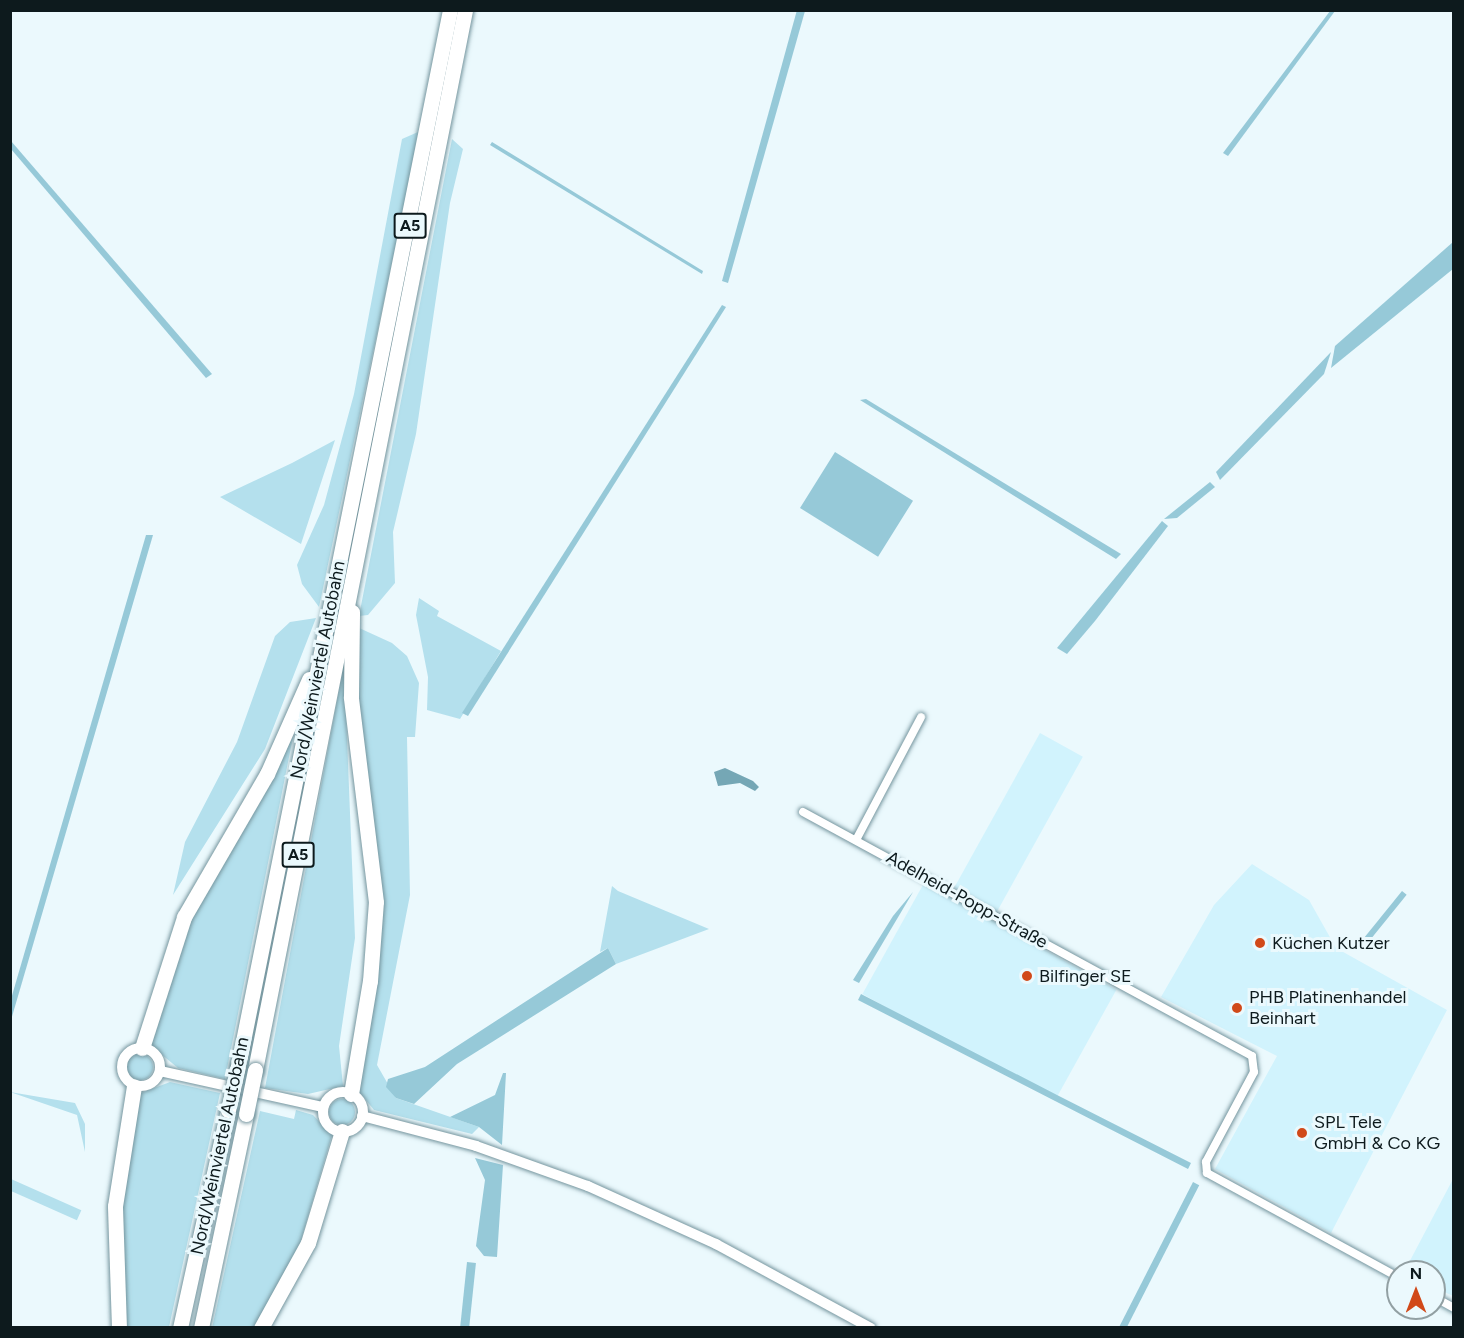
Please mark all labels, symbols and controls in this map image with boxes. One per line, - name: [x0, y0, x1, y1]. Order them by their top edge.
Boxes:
- road number: A5: [394, 213, 426, 239]
- street label: Nord/Weinviertel Autobahn: [286, 559, 350, 781]
- road number: A5: [282, 842, 314, 868]
- street label: Adelheid-Popp-Straße: [883, 847, 1051, 953]
- place label: Küchen Kutzer: [1272, 932, 1390, 954]
- marker: Küchen Kutzer: [1253, 936, 1267, 950]
- place label: Bilfinger SE: [1039, 965, 1132, 987]
- marker: Bilfinger SE: [1020, 969, 1034, 983]
- place label: PHB Platinenhandel Beinhart: [1249, 987, 1406, 1030]
- marker: PHB Platinenhandel Beinhart: [1230, 1001, 1244, 1015]
- street label: Nord/Weinviertel Autobahn: [186, 1035, 254, 1257]
- place label: SPL Tele GmbH & Co KG: [1314, 1112, 1440, 1154]
- marker: SPL Tele GmbH & Co KG: [1295, 1126, 1309, 1140]
- north arrow: [1386, 1260, 1446, 1320]
- text: N: [1410, 1264, 1422, 1283]

